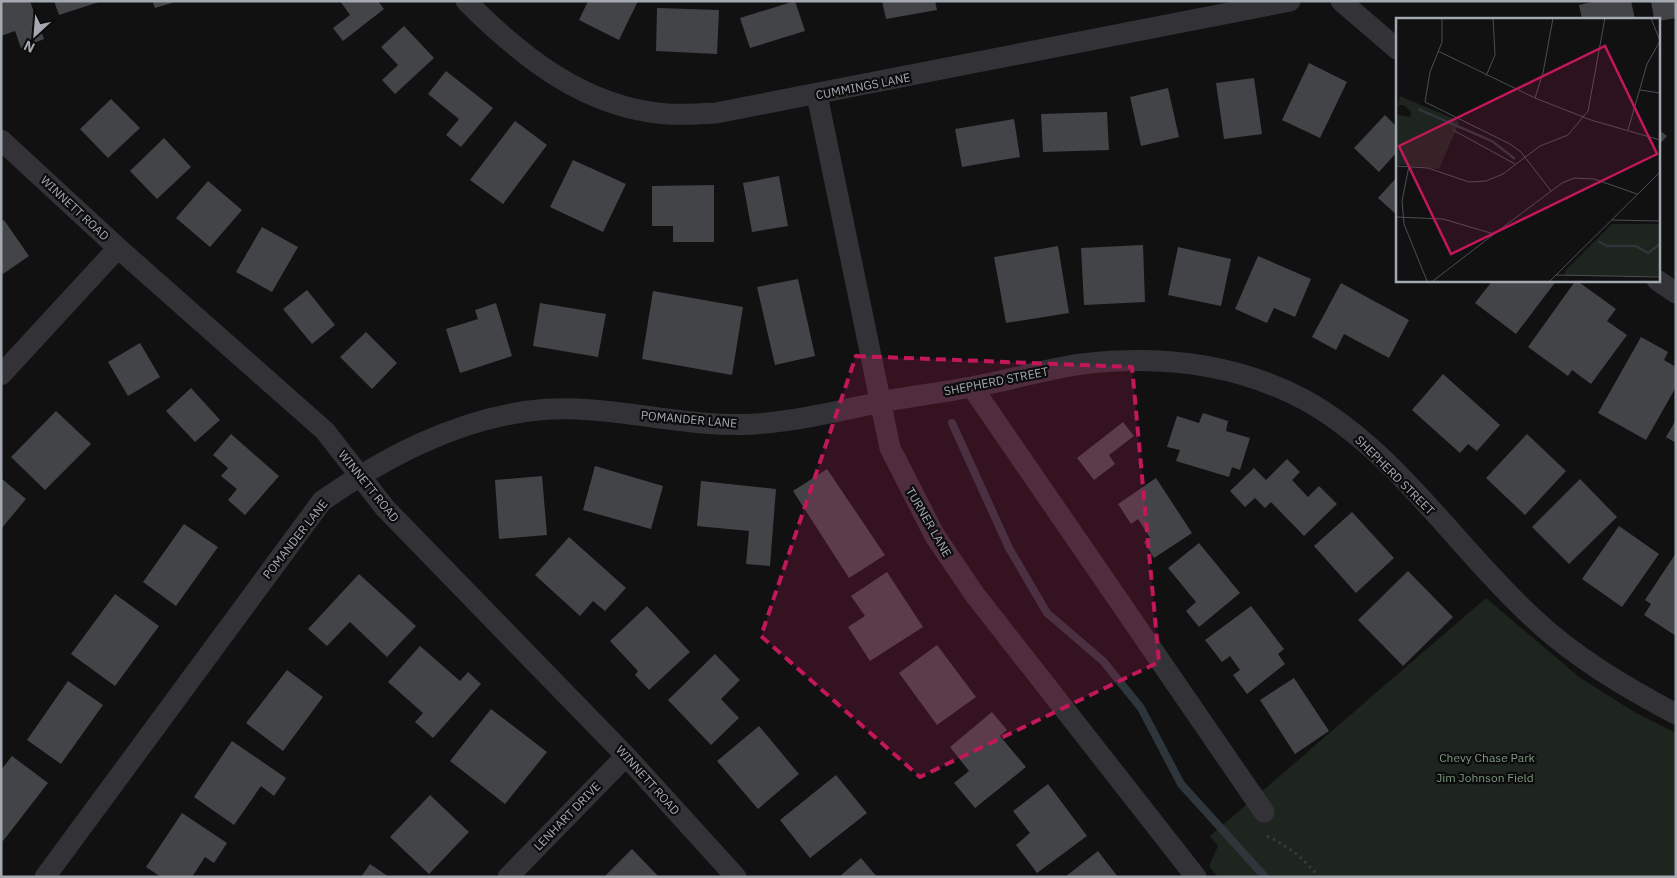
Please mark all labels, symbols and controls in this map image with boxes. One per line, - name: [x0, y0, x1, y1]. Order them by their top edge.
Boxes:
- north arrow: [10, 10, 60, 60]
- inset map: [1396, 18, 1660, 281]
- text: N: [21, 36, 38, 57]
- street label: CUMMINGS LANE: [814, 69, 912, 103]
- street label: WINNETT ROAD: [38, 173, 112, 243]
- street label: SHEPHERD STREET: [943, 364, 1050, 398]
- street label: POMANDER LANE: [640, 407, 738, 431]
- street label: SHEPHERD STREET: [1352, 432, 1438, 518]
- street label: WINNETT ROAD: [336, 447, 402, 525]
- street label: TURNER LANE: [903, 484, 955, 560]
- street label: POMANDER LANE: [259, 496, 331, 582]
- street label: WINNETT ROAD: [613, 742, 683, 818]
- park label: Chevy Chase Park: [1439, 750, 1536, 765]
- park label: Jim Johnson Field: [1436, 770, 1534, 785]
- street label: LENHART DRIVE: [530, 779, 604, 853]

